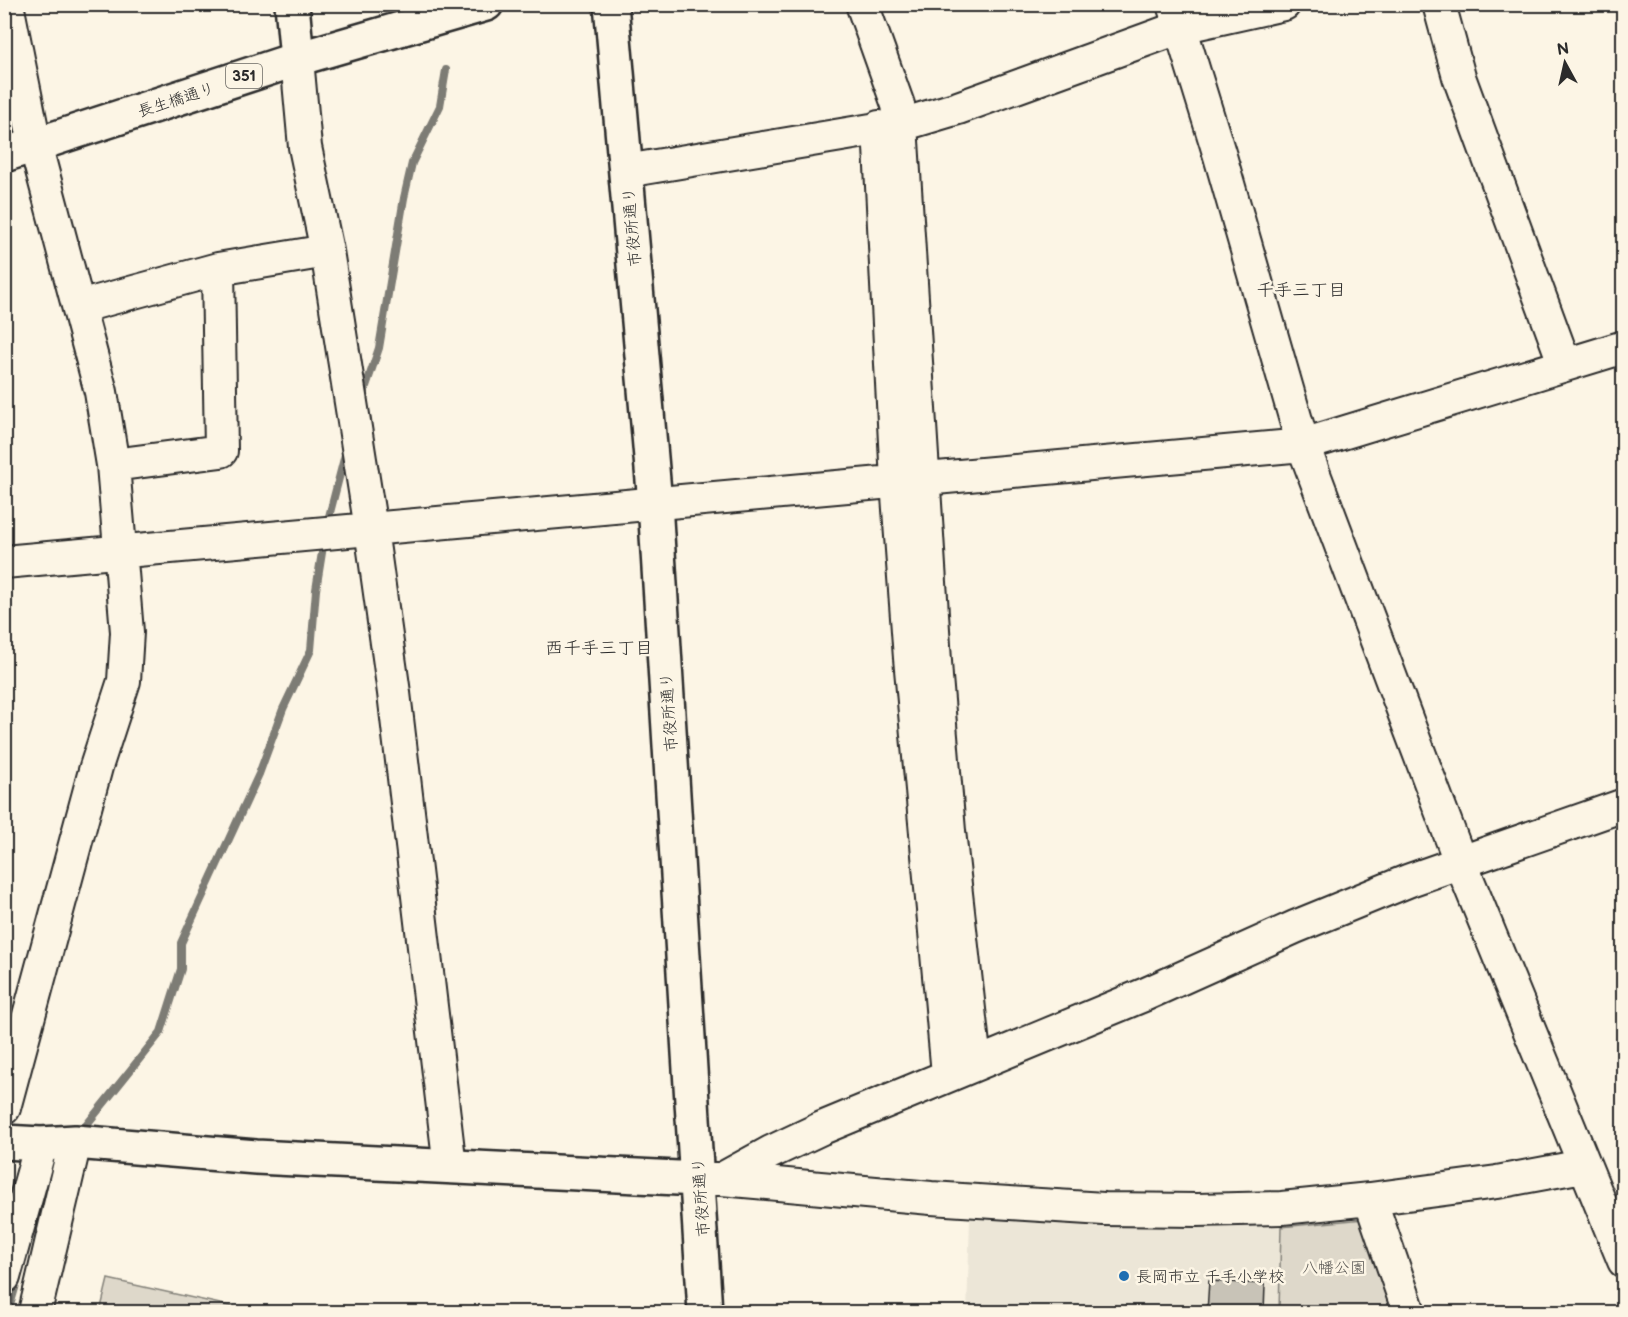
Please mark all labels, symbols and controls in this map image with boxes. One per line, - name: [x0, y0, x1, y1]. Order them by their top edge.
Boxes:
- north arrow: [1535, 33, 1595, 93]
- text: N: [1556, 39, 1570, 60]
- road number: 351: [226, 64, 262, 88]
- street label: 長生橋通り: [135, 79, 217, 122]
- street label: 市役所通り: [620, 186, 645, 268]
- district label: 千手三丁目: [1256, 280, 1346, 301]
- district label: 西千手三丁目: [545, 638, 653, 659]
- street label: 市役所通り: [657, 671, 682, 752]
- street label: 市役所通り: [689, 1156, 714, 1237]
- park label: 八幡公園: [1302, 1259, 1366, 1278]
- place label: 長岡市立 千手小学校: [1136, 1268, 1284, 1287]
- marker: 長岡市立 千手小学校: [1117, 1269, 1131, 1283]

